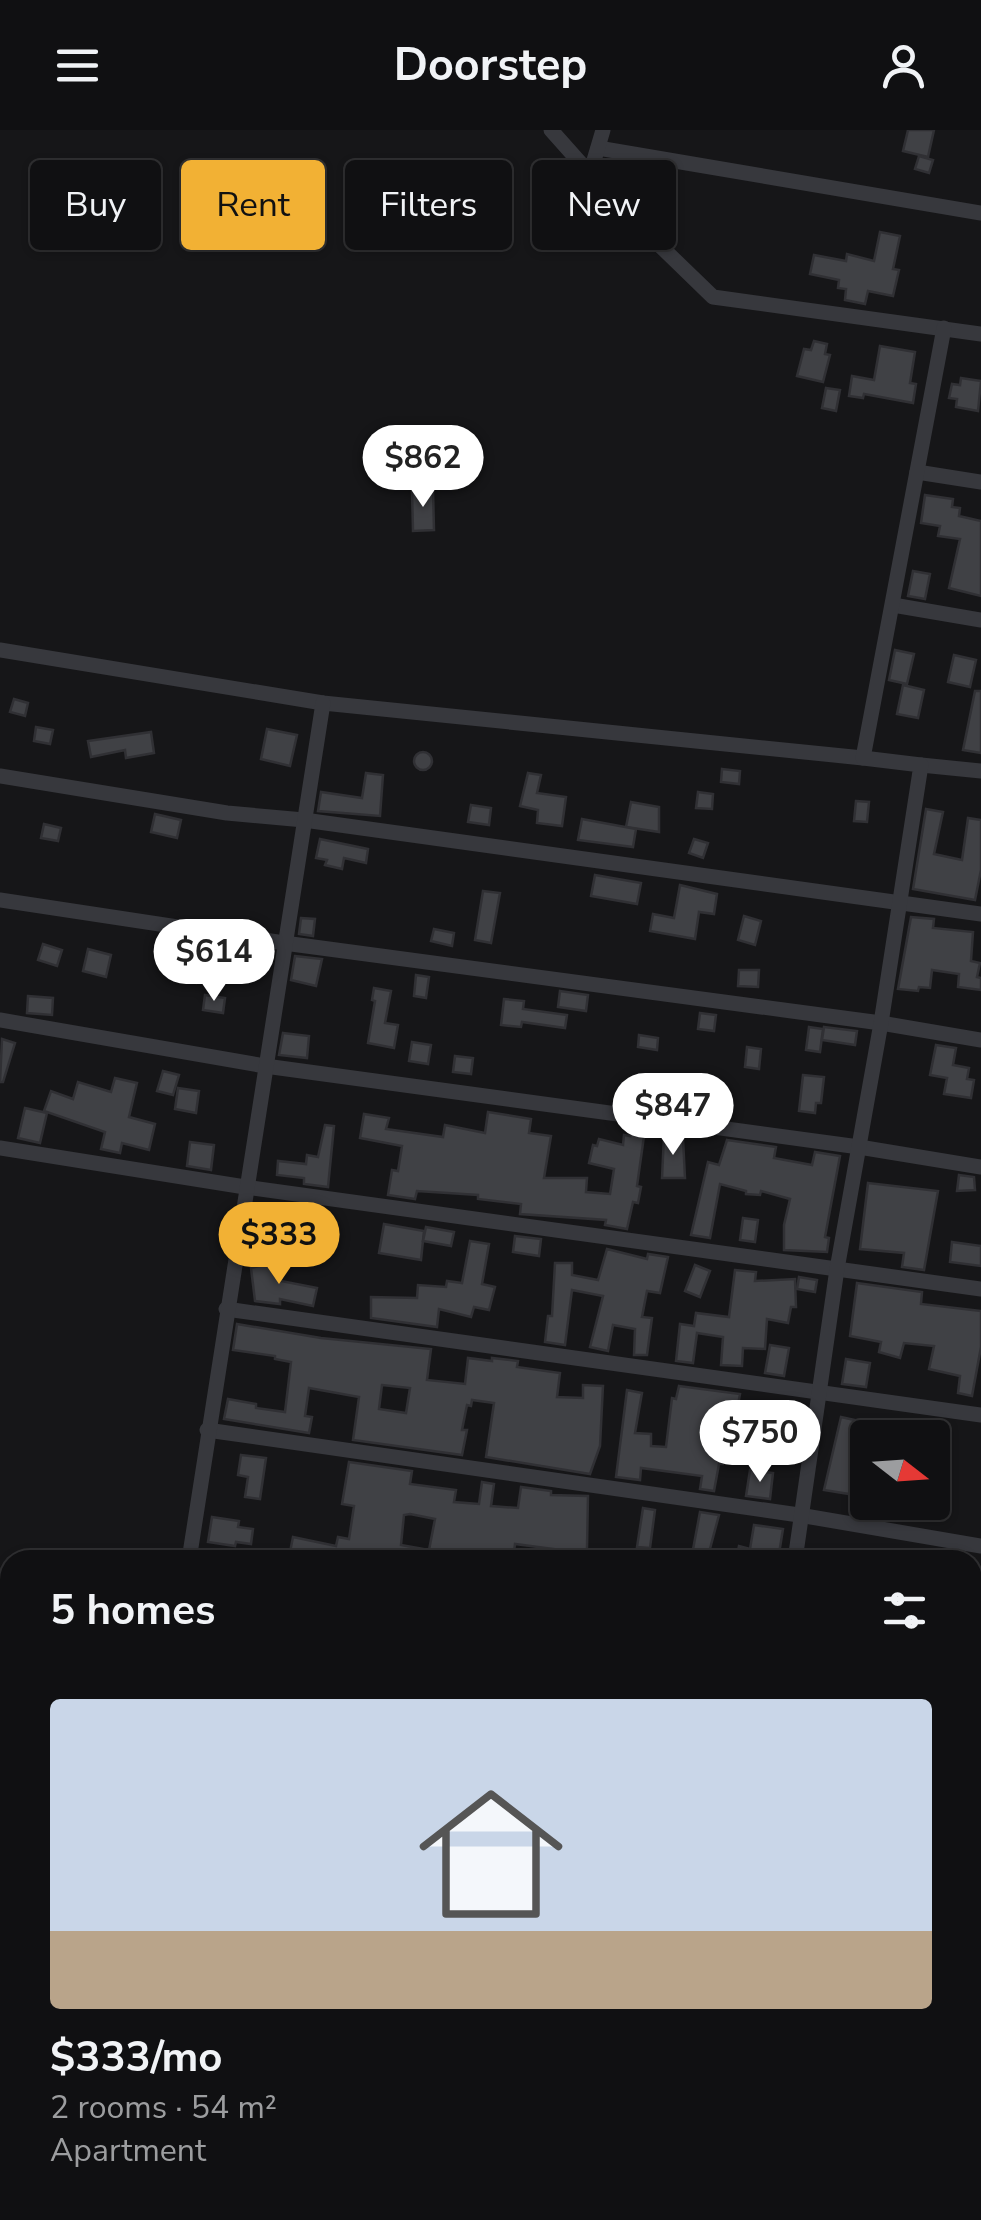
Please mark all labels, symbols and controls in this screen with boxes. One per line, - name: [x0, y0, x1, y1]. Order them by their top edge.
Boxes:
- text: Doorstep: [394, 35, 587, 96]
- icon: menu: [50, 38, 105, 93]
- icon: person: [876, 38, 931, 93]
- chip: Buy: [30, 160, 161, 250]
- chip: Rent: [181, 160, 325, 250]
- chip: Filters: [345, 160, 512, 250]
- chip: New: [532, 160, 676, 250]
- pin: $862: [364, 425, 482, 510]
- text: $862: [385, 436, 461, 479]
- pin: $614: [155, 919, 273, 1004]
- text: $614: [176, 930, 252, 973]
- pin: $847: [614, 1073, 732, 1158]
- text: $847: [635, 1084, 711, 1127]
- pin: $333: [220, 1202, 338, 1287]
- text: $333: [241, 1213, 317, 1256]
- pin: $750: [701, 1400, 819, 1485]
- text: $750: [722, 1411, 798, 1454]
- north arrow: [850, 1420, 950, 1520]
- map controls: [850, 1420, 950, 1520]
- text: 5 homes: [50, 1582, 215, 1639]
- icon: filters: [877, 1583, 932, 1638]
- icon: home: [401, 1764, 581, 1944]
- text: $333/mo: [50, 2029, 222, 2086]
- text: 2 rooms · 54 m²: [50, 2086, 277, 2129]
- text: Apartment: [50, 2129, 206, 2172]

